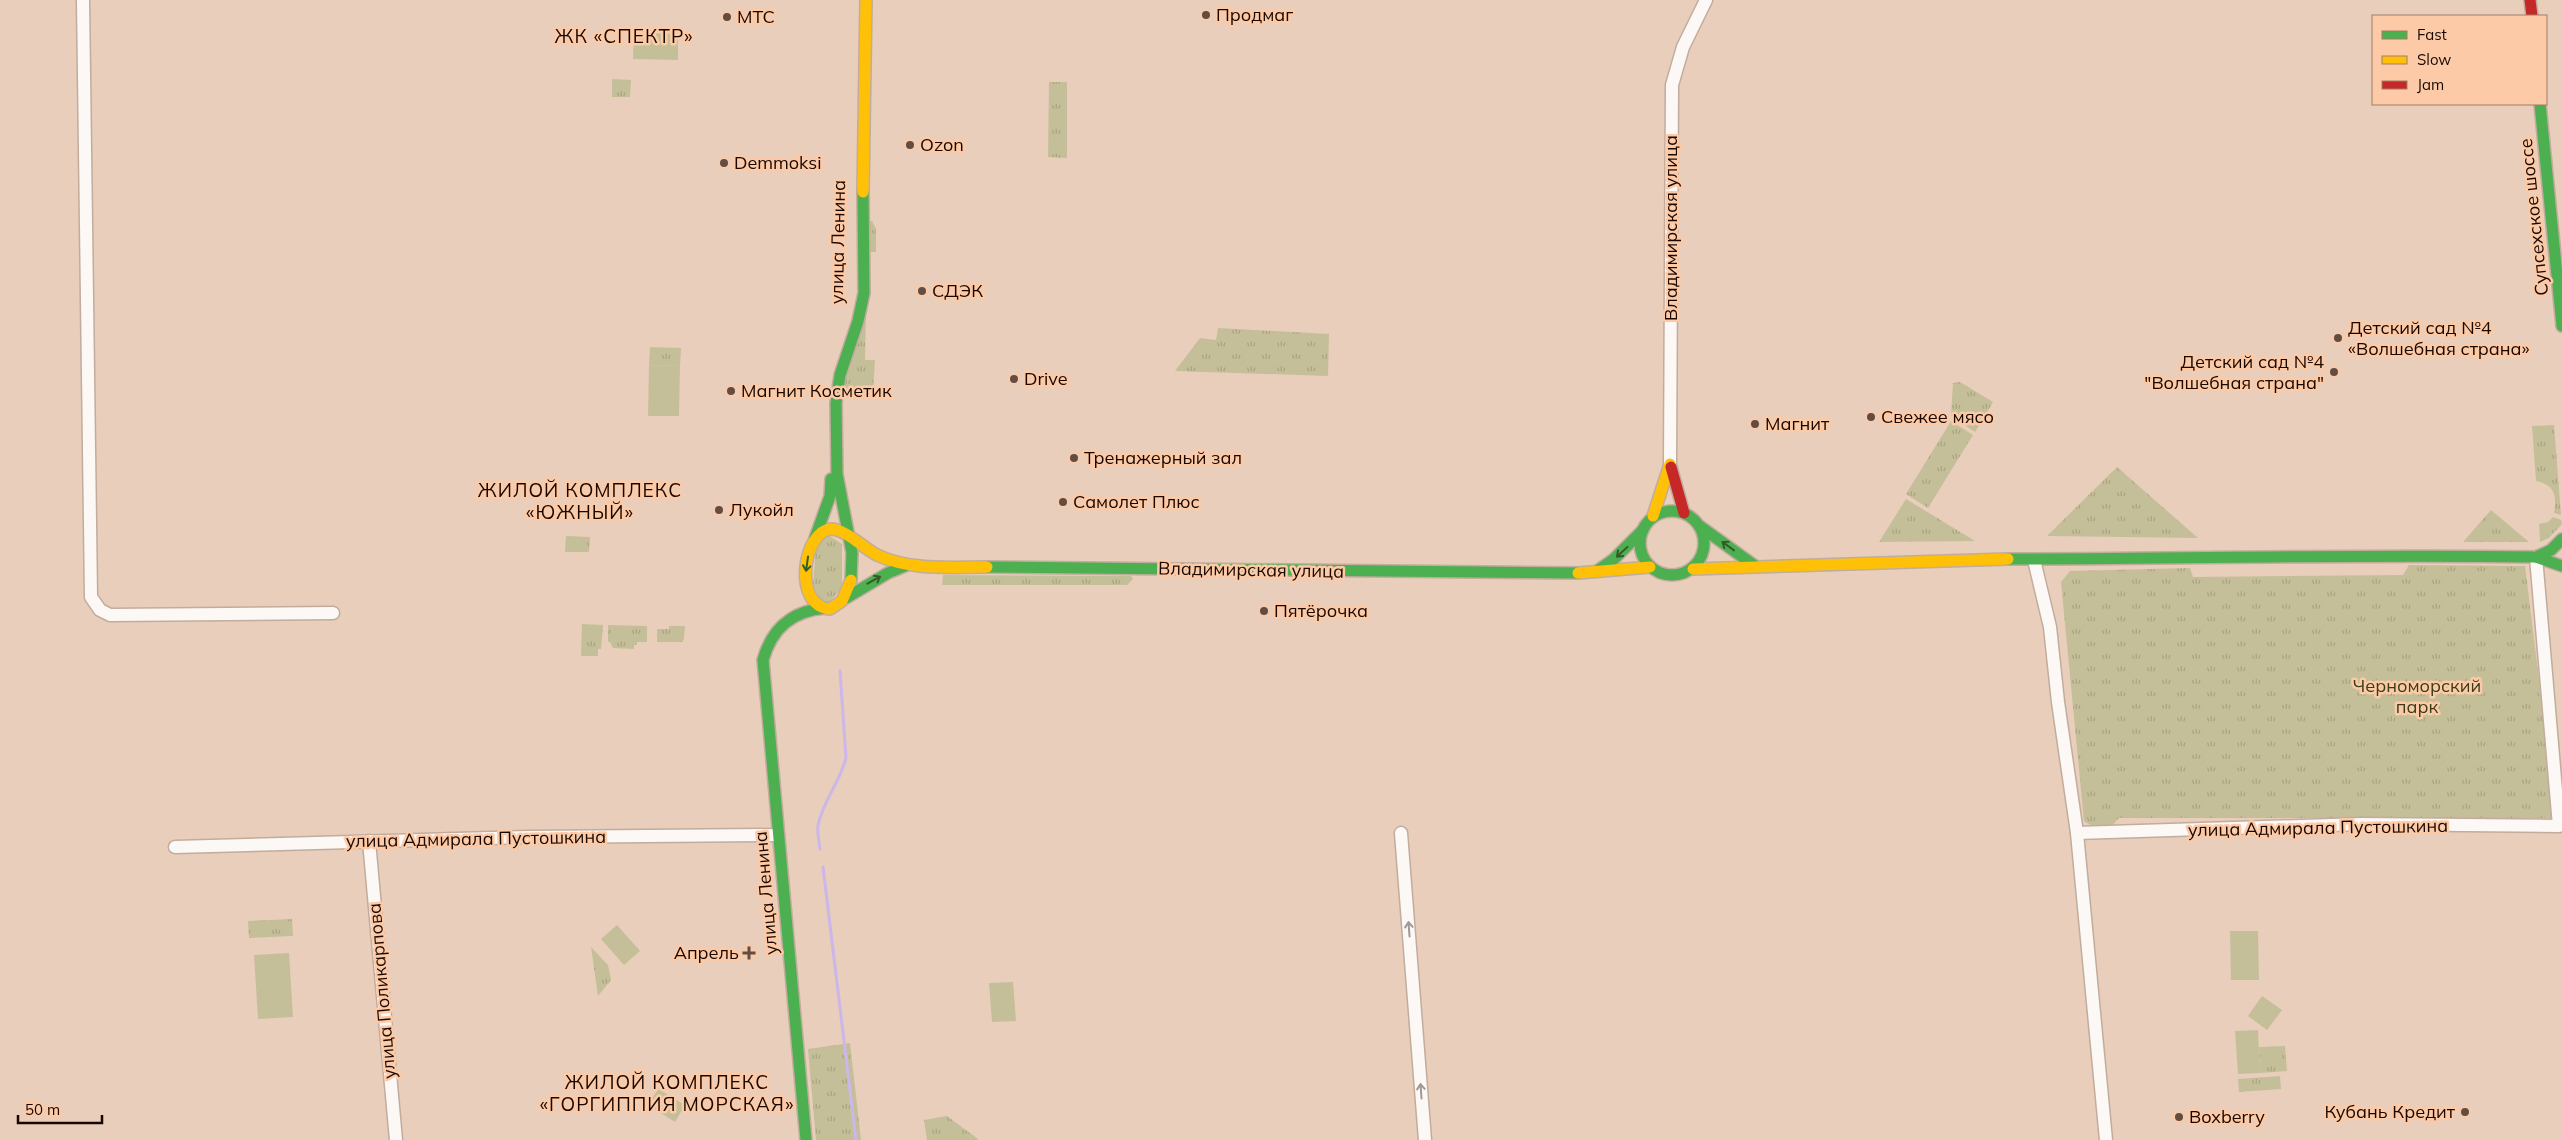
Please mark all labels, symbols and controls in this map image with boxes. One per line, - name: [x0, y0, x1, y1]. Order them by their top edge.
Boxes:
- place label: Продмаг: [1216, 3, 1293, 26]
- place label: МТС: [737, 5, 775, 28]
- marker: Продмаг: [1200, 9, 1212, 21]
- marker: МТС: [721, 11, 733, 23]
- legend: [2372, 15, 2547, 105]
- district label: ЖК «СПЕКТР»: [555, 24, 693, 48]
- text: Fast: [2417, 25, 2447, 44]
- text: Slow: [2417, 50, 2451, 69]
- text: Jam: [2417, 75, 2444, 94]
- place label: Ozon: [920, 133, 964, 156]
- street label: Владимирская улица: [1659, 135, 1682, 321]
- street label: Супсехское шоссе: [2514, 137, 2553, 297]
- marker: Ozon: [904, 139, 916, 151]
- place label: Demmoksi: [734, 151, 821, 174]
- marker: Demmoksi: [718, 157, 730, 169]
- street label: улица Ленина: [825, 180, 850, 304]
- place label: СДЭК: [932, 279, 983, 302]
- marker: СДЭК: [916, 285, 928, 297]
- place label: Детский сад №4 «Волшебная страна»: [2348, 316, 2530, 360]
- marker: Детский сад №4 «Волшебная страна»: [2332, 332, 2344, 344]
- place label: Детский сад №4 "Волшебная страна": [2144, 350, 2324, 394]
- marker: Детский сад №4 "Волшебная страна": [2328, 366, 2340, 378]
- place label: Drive: [1024, 367, 1067, 390]
- marker: Drive: [1008, 373, 1020, 385]
- place label: Магнит Косметик: [741, 379, 892, 402]
- marker: Магнит Косметик: [725, 385, 737, 397]
- place label: Свежее мясо: [1881, 405, 1994, 428]
- marker: Свежее мясо: [1865, 411, 1877, 423]
- place label: Магнит: [1765, 412, 1830, 435]
- marker: Магнит: [1749, 418, 1761, 430]
- place label: Тренажерный зал: [1084, 446, 1242, 469]
- marker: Тренажерный зал: [1068, 452, 1080, 464]
- district label: ЖИЛОЙ КОМПЛЕКС «ЮЖНЫЙ»: [478, 478, 682, 524]
- place label: Самолет Плюс: [1073, 490, 1200, 513]
- marker: Самолет Плюс: [1057, 496, 1069, 508]
- place label: Лукойл: [729, 498, 794, 521]
- marker: Лукойл: [713, 504, 725, 516]
- one-way arrow: [1721, 541, 1735, 551]
- one-way arrow: [1615, 546, 1628, 558]
- one-way arrow: [802, 556, 812, 572]
- street label: Владимирская улица: [1158, 556, 1344, 583]
- one-way arrow: [867, 575, 881, 585]
- place label: Пятёрочка: [1274, 599, 1368, 622]
- marker: Пятёрочка: [1258, 605, 1270, 617]
- park label: Черноморский парк: [2353, 674, 2481, 718]
- street label: улица Адмирала Пустошкина: [2188, 814, 2448, 841]
- street label: улица Адмирала Пустошкина: [346, 825, 606, 852]
- street label: улица Ленина: [749, 830, 782, 956]
- street label: улица Поликарпова: [362, 902, 401, 1080]
- one-way arrow: [1404, 922, 1413, 938]
- place label: Апрель: [674, 941, 739, 964]
- marker: Апрель: [743, 947, 755, 959]
- district label: ЖИЛОЙ КОМПЛЕКС «ГОРГИППИЯ МОРСКАЯ»: [540, 1070, 794, 1116]
- one-way arrow: [1417, 1084, 1426, 1100]
- scale bar: [18, 1092, 101, 1124]
- text: 50 m: [25, 1100, 60, 1119]
- place label: Кубань Кредит: [2324, 1100, 2456, 1123]
- place label: Boxberry: [2189, 1105, 2265, 1128]
- marker: Кубань Кредит: [2459, 1106, 2471, 1118]
- marker: Boxberry: [2173, 1111, 2185, 1123]

